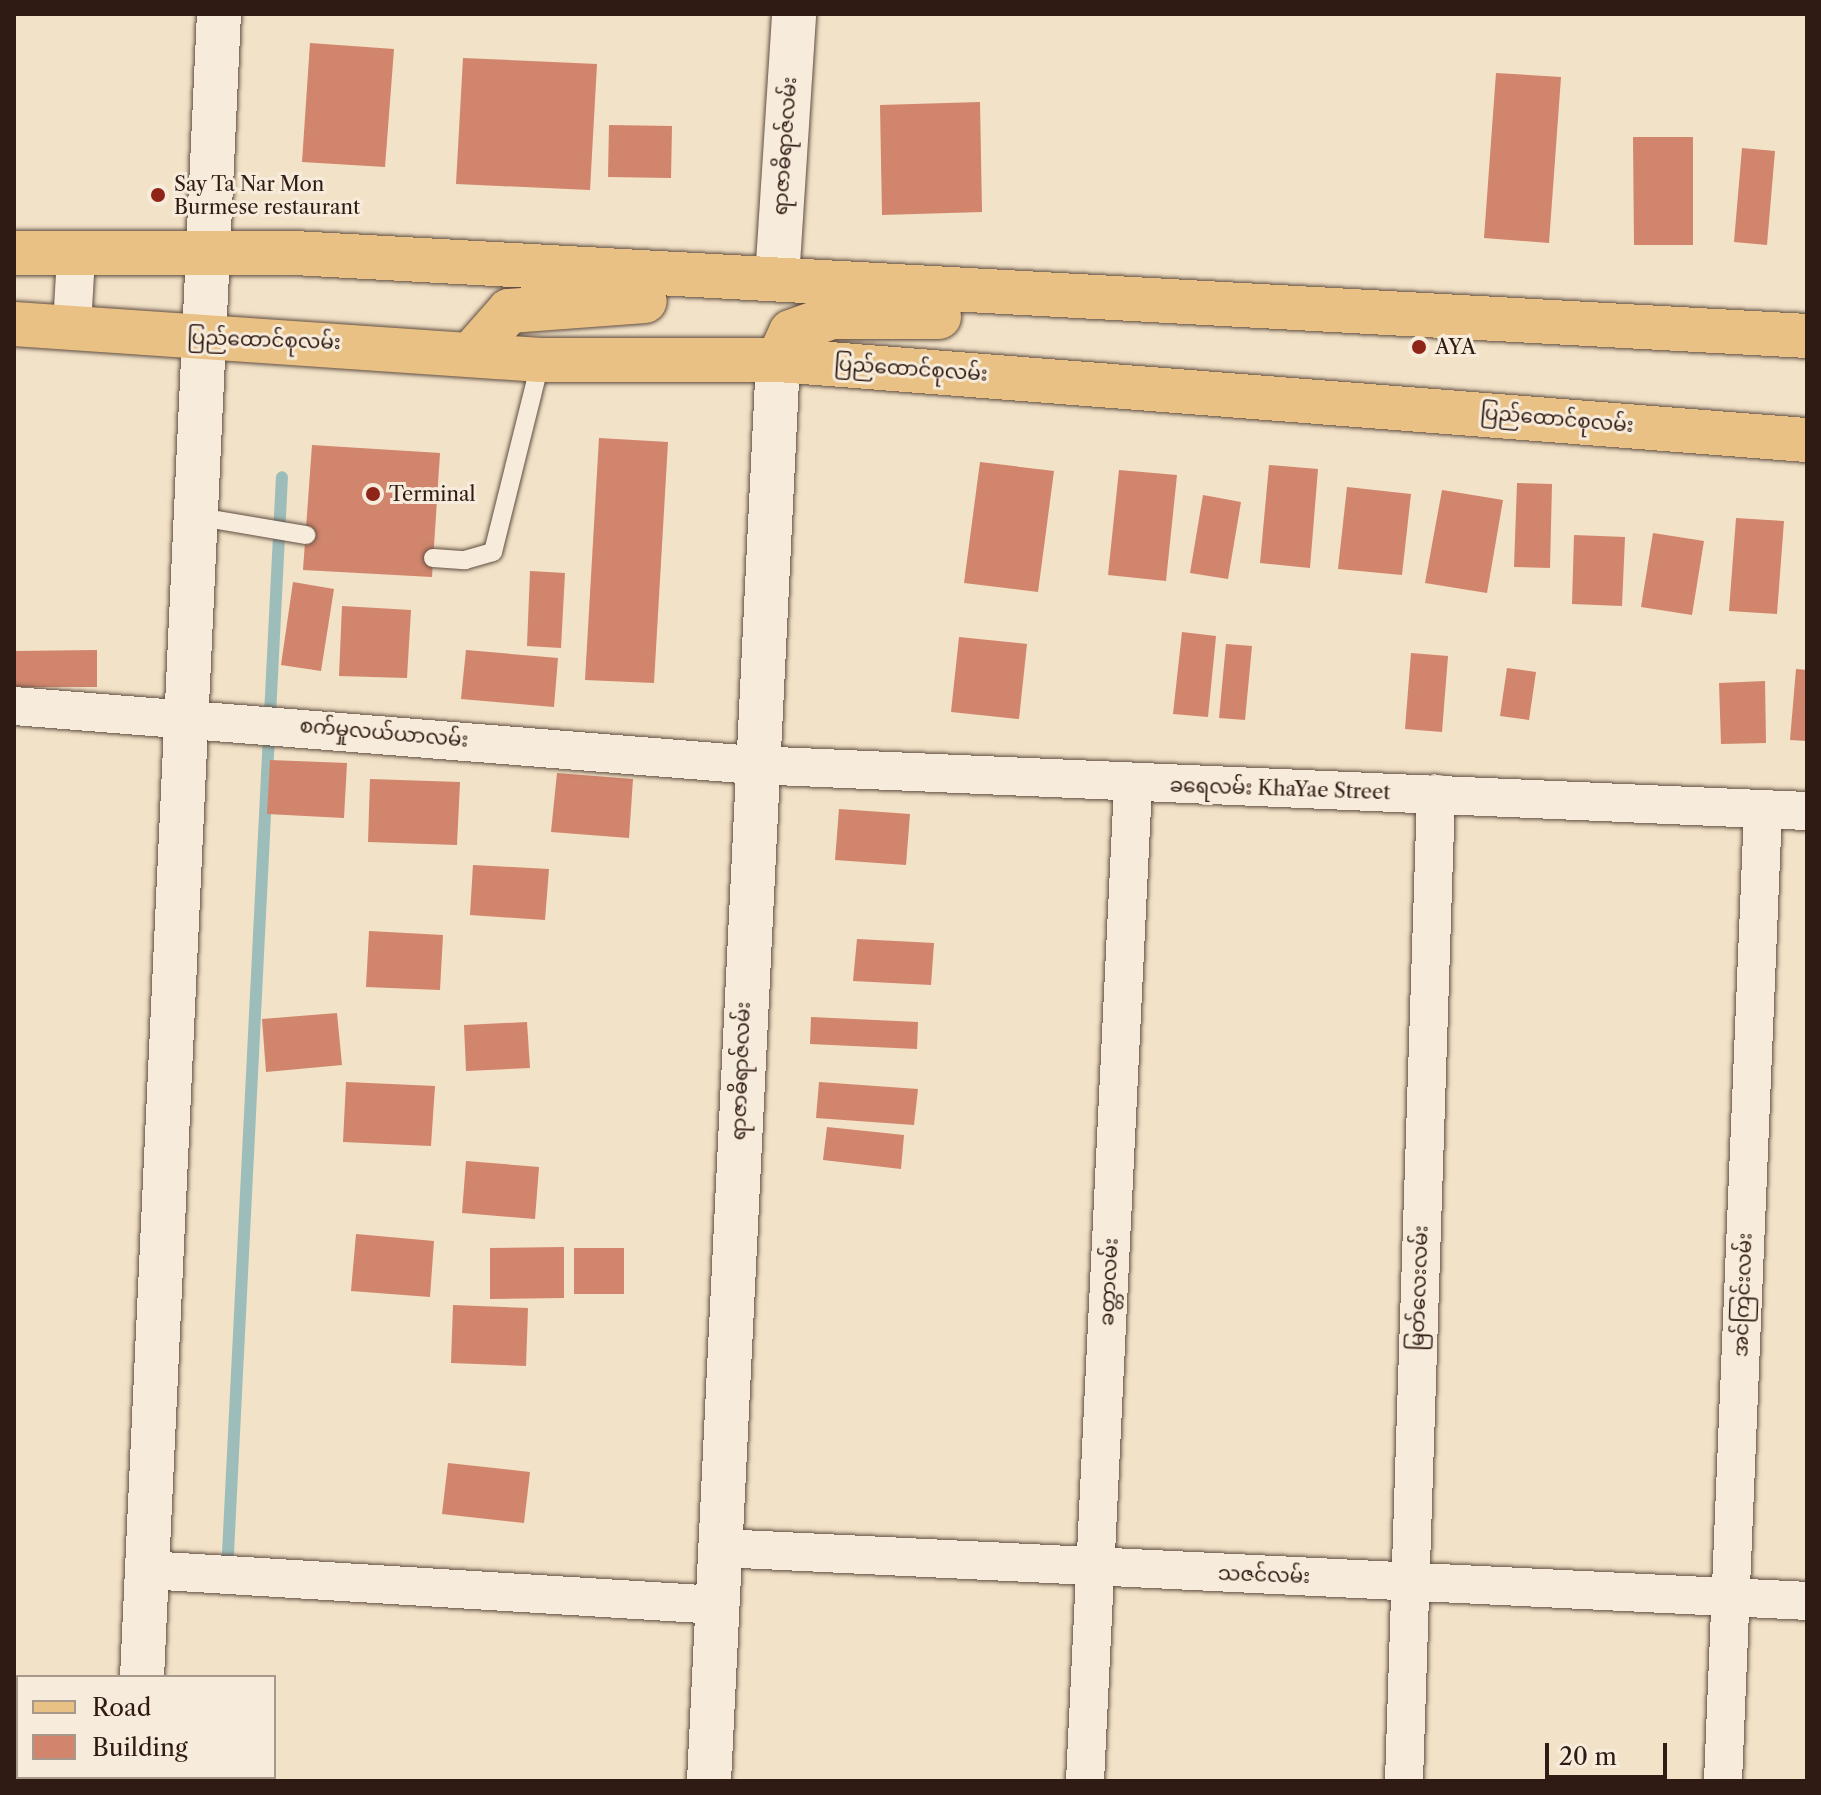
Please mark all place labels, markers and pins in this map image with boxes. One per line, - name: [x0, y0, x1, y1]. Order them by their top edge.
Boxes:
- place label: Say Ta Nar Mon Burmese restaurant: [174, 172, 360, 219]
- marker: Say Ta Nar Mon Burmese restaurant: [149, 186, 167, 204]
- place label: AYA: [1435, 335, 1476, 359]
- marker: AYA: [1410, 338, 1428, 356]
- place label: Terminal: [389, 482, 475, 506]
- marker: Terminal: [364, 485, 382, 503]

